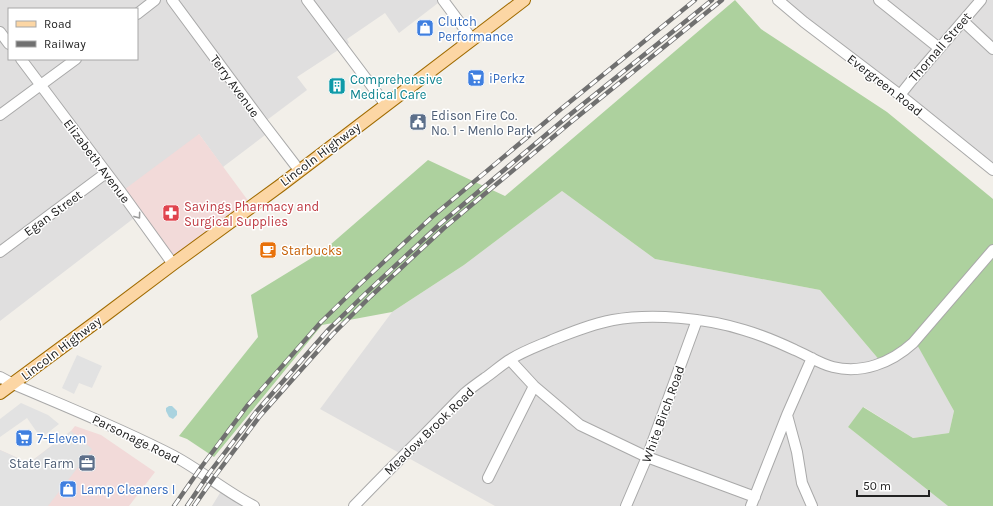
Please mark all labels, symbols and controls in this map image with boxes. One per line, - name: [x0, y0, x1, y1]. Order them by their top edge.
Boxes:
- legend: [8, 8, 138, 60]
- street label: Thornall Street: [906, 9, 974, 85]
- place label: Clutch Performance: [438, 14, 514, 44]
- text: Road: [44, 17, 72, 31]
- shop icon: Clutch Performance: [415, 18, 435, 38]
- text: Railway: [44, 37, 86, 51]
- street label: Evergreen Road: [844, 51, 926, 119]
- street label: Terry Avenue: [207, 52, 263, 120]
- supermarket icon: iPerkz: [466, 68, 486, 88]
- place label: iPerkz: [489, 71, 525, 86]
- place label: Comprehensive Medical Care: [350, 72, 443, 102]
- building icon: Comprehensive Medical Care: [327, 76, 347, 96]
- place label: Edison Fire Co. No. 1 - Menlo Park: [431, 108, 533, 138]
- public building icon: Edison Fire Co. No. 1 - Menlo Park: [408, 112, 428, 132]
- street label: Elizabeth Avenue: [61, 116, 134, 206]
- street label: Lincoln Highway: [277, 119, 363, 189]
- street label: Egan Street: [21, 187, 85, 239]
- place label: Savings Pharmacy and Surgical Supplies: [184, 199, 319, 229]
- pharmacy icon: Savings Pharmacy and Surgical Supplies: [161, 203, 181, 223]
- one-way arrow: [133, 211, 140, 218]
- cafe icon: Starbucks: [258, 240, 278, 260]
- place label: Starbucks: [281, 243, 342, 258]
- street label: Lincoln Highway: [18, 313, 104, 383]
- street label: White Birch Road: [638, 363, 688, 465]
- street label: Meadow Brook Road: [381, 384, 477, 478]
- street label: Parsonage Road: [90, 411, 182, 467]
- supermarket icon: 7-Eleven: [14, 428, 34, 448]
- place label: 7-Eleven: [37, 431, 86, 446]
- office icon: State Farm: [77, 453, 97, 473]
- place label: State Farm: [9, 456, 74, 471]
- scale bar: [857, 472, 929, 498]
- shop icon: Lamp Cleaners I: [58, 479, 78, 499]
- text: 50 m: [863, 479, 891, 493]
- place label: Lamp Cleaners I: [81, 482, 175, 497]

